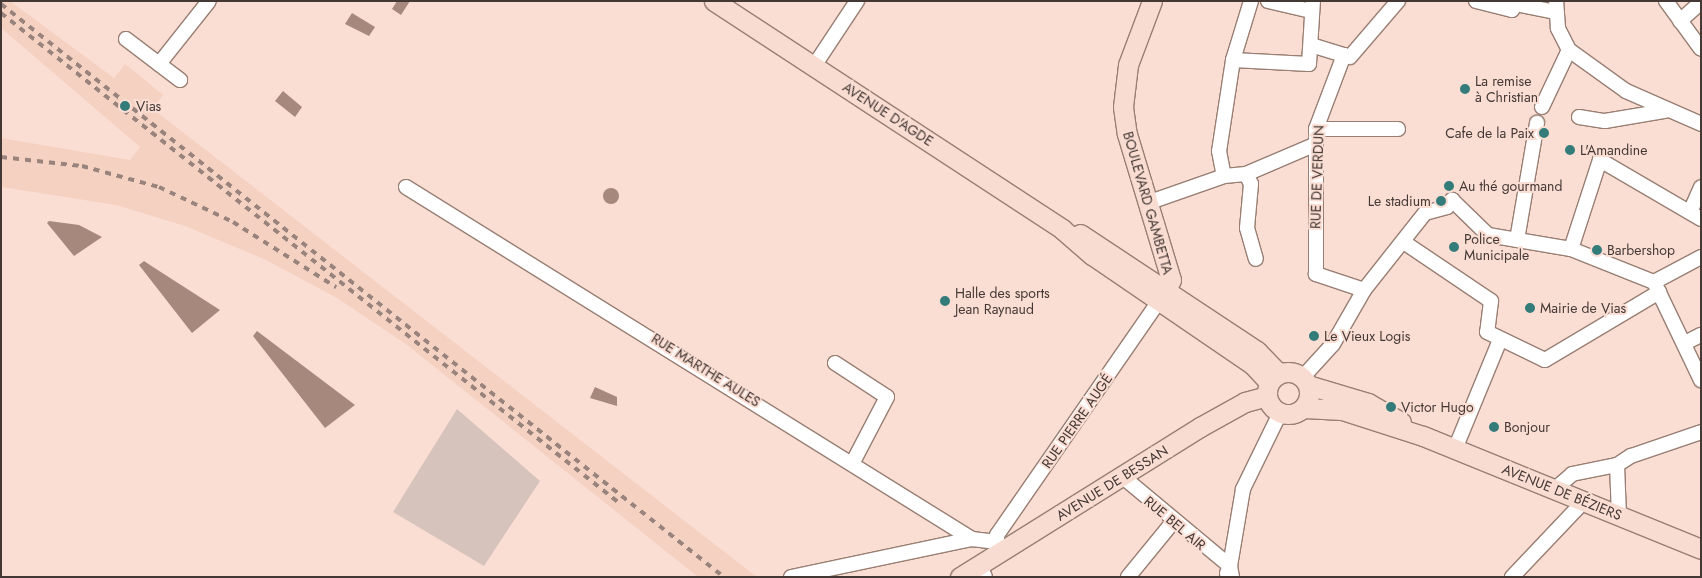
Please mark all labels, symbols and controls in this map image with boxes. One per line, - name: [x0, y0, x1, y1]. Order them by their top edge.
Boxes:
- place label: La remise à Christian: [1475, 73, 1538, 105]
- street label: AVENUE D'AGDE: [840, 78, 936, 150]
- marker: La remise à Christian: [1459, 83, 1471, 95]
- place label: Vias: [136, 98, 161, 114]
- marker: Vias: [118, 99, 132, 113]
- street label: RUE DE VERDUN: [1307, 125, 1327, 229]
- place label: Cafe de la Paix: [1445, 125, 1534, 141]
- marker: Cafe de la Paix: [1538, 127, 1550, 139]
- street label: BOULEVARD GAMBETTA: [1120, 130, 1176, 276]
- place label: L'Amandine: [1580, 142, 1647, 158]
- marker: L'Amandine: [1564, 144, 1576, 156]
- place label: Au thé gourmand: [1459, 178, 1562, 194]
- marker: Au thé gourmand: [1443, 180, 1455, 192]
- place label: Le stadium: [1368, 193, 1431, 209]
- marker: Le stadium: [1435, 195, 1447, 207]
- place label: Police Municipale: [1464, 231, 1529, 264]
- marker: Police Municipale: [1448, 241, 1460, 253]
- place label: Barbershop: [1607, 242, 1675, 258]
- marker: Barbershop: [1591, 244, 1603, 256]
- place label: Halle des sports Jean Raynaud: [955, 285, 1050, 318]
- marker: Halle des sports Jean Raynaud: [939, 295, 951, 307]
- place label: Mairie de Vias: [1540, 300, 1626, 316]
- marker: Mairie de Vias: [1524, 302, 1536, 314]
- place label: Le Vieux Logis: [1324, 328, 1410, 344]
- street label: RUE MARTHE AULES: [649, 330, 763, 410]
- marker: Le Vieux Logis: [1308, 330, 1320, 342]
- street label: RUE PIERRE AUGÉ: [1038, 371, 1116, 471]
- place label: Victor Hugo: [1401, 399, 1474, 415]
- marker: Victor Hugo: [1385, 401, 1397, 413]
- place label: Bonjour: [1504, 419, 1550, 435]
- marker: Bonjour: [1488, 421, 1500, 433]
- street label: AVENUE DE BESSAN: [1053, 442, 1171, 524]
- street label: AVENUE DE BÉZIERS: [1500, 460, 1624, 524]
- street label: RUE BEL AIR: [1141, 492, 1209, 554]

